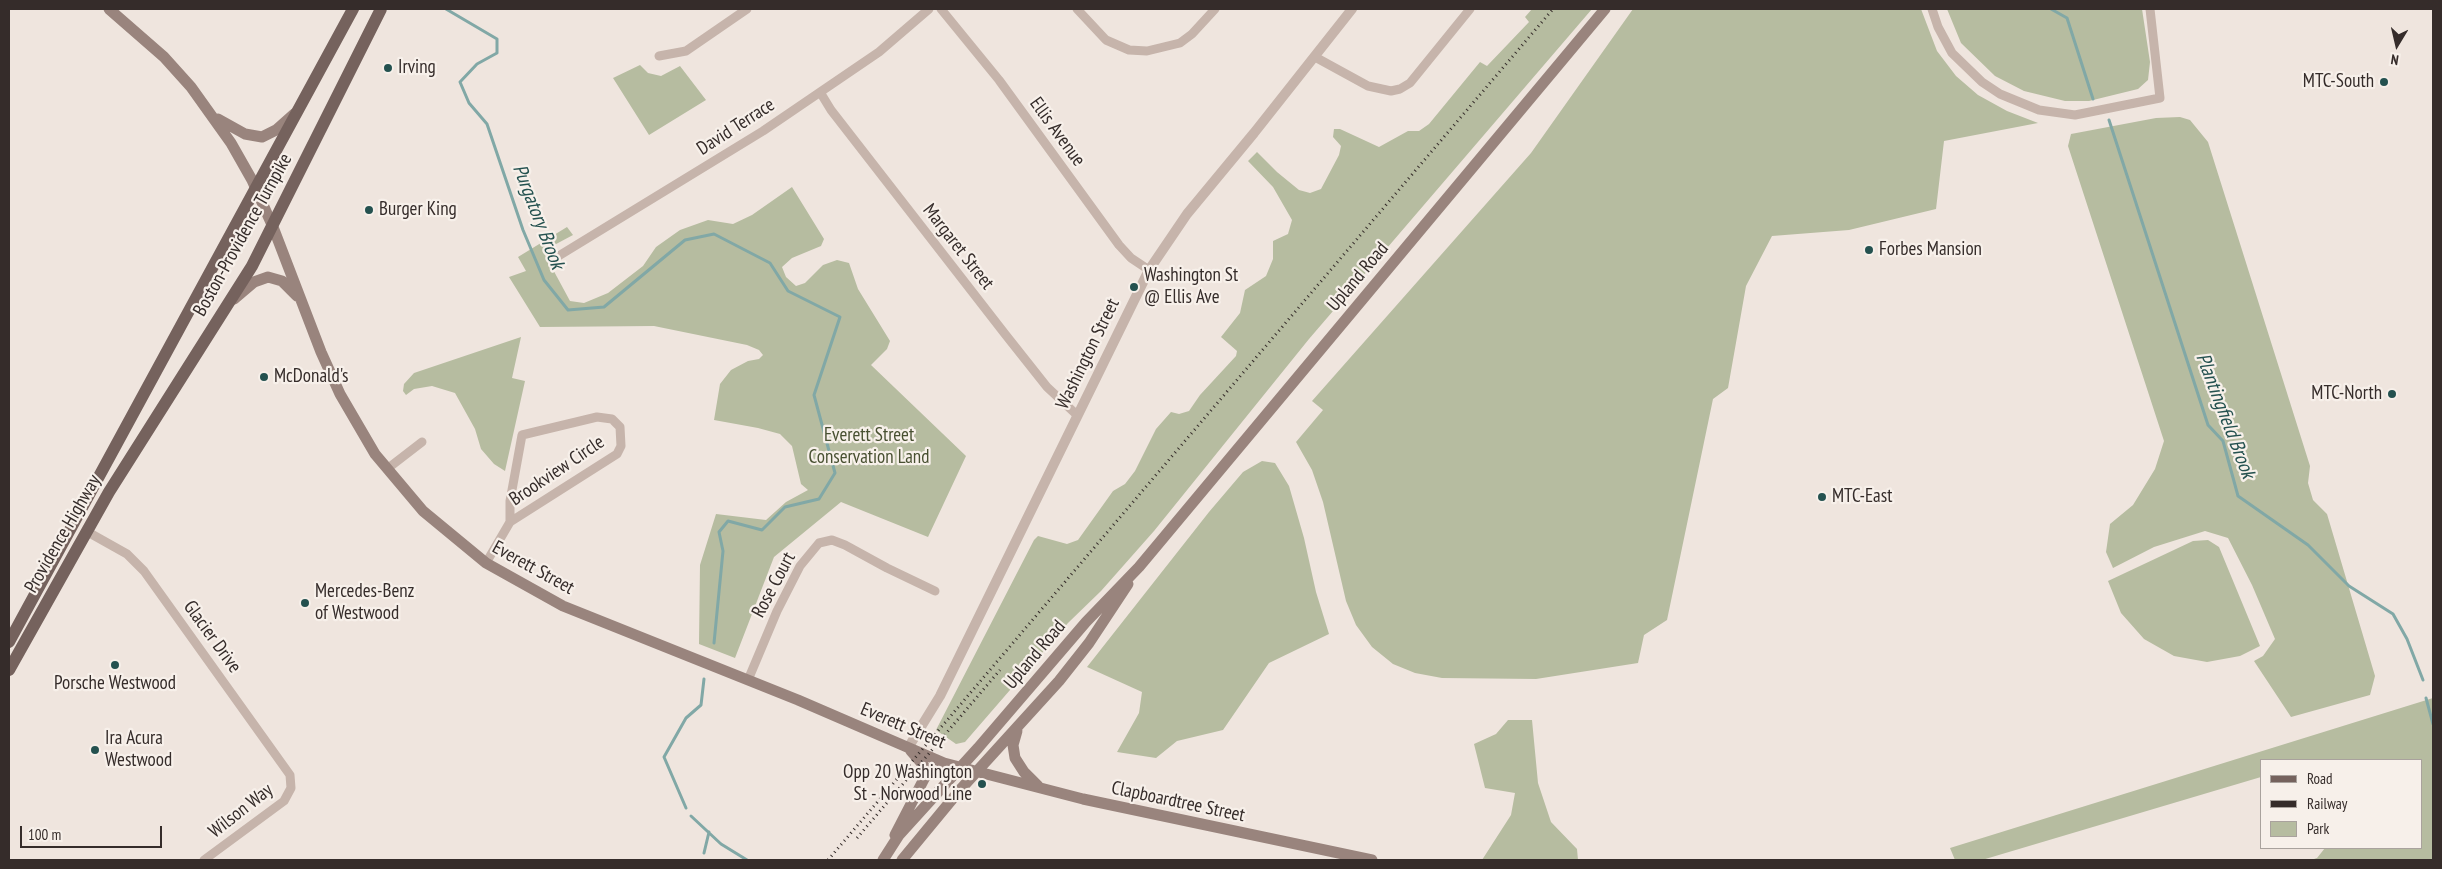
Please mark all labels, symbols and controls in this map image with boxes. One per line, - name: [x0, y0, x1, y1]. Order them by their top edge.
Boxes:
- north arrow: [2372, 20, 2422, 70]
- text: N: [2390, 50, 2400, 69]
- place label: Irving: [398, 57, 436, 79]
- marker: Irving: [382, 62, 394, 74]
- place label: MTC-South: [2303, 71, 2374, 93]
- marker: MTC-South: [2378, 76, 2390, 88]
- street label: David Terrace: [693, 93, 779, 161]
- street label: Ellis Avenue: [1024, 93, 1090, 171]
- street label: Boston-Providence Turnpike: [189, 150, 297, 320]
- water label: Purgatory Brook: [507, 161, 569, 273]
- place label: Burger King: [379, 199, 457, 221]
- street label: Margaret Street: [918, 200, 998, 294]
- marker: Burger King: [363, 204, 375, 216]
- street label: Upland Road: [1323, 238, 1393, 316]
- place label: Forbes Mansion: [1879, 239, 1982, 261]
- marker: Forbes Mansion: [1863, 244, 1875, 256]
- place label: Washington St @ Ellis Ave: [1144, 265, 1238, 309]
- marker: Washington St @ Ellis Ave: [1128, 281, 1140, 293]
- street label: Washington Street: [1051, 295, 1125, 413]
- water label: Plantingfield Brook: [2190, 350, 2260, 482]
- place label: McDonald's: [274, 366, 349, 388]
- marker: McDonald's: [258, 371, 270, 383]
- place label: MTC-North: [2311, 383, 2382, 405]
- marker: MTC-North: [2386, 388, 2398, 400]
- park label: Everett Street Conservation Land: [809, 425, 929, 469]
- street label: Brookview Circle: [505, 431, 609, 511]
- street label: Providence Highway: [20, 471, 106, 597]
- place label: MTC-East: [1832, 486, 1892, 508]
- marker: MTC-East: [1816, 491, 1828, 503]
- street label: Everett Street: [488, 536, 578, 600]
- street label: Rose Court: [747, 549, 801, 621]
- place label: Mercedes-Benz of Westwood: [315, 581, 414, 625]
- street label: Glacier Drive: [178, 596, 246, 678]
- marker: Mercedes-Benz of Westwood: [299, 597, 311, 609]
- street label: Upland Road: [1000, 616, 1070, 694]
- marker: Porsche Westwood: [109, 659, 121, 671]
- place label: Porsche Westwood: [54, 673, 176, 695]
- street label: Everett Street: [857, 698, 949, 754]
- place label: Ira Acura Westwood: [105, 728, 172, 772]
- marker: Ira Acura Westwood: [89, 744, 101, 756]
- legend: [2260, 759, 2422, 849]
- place label: Opp 20 Washington St - Norwood Line: [843, 762, 972, 806]
- text: Road: [2307, 769, 2333, 788]
- street label: Clapboardtree Street: [1109, 777, 1247, 827]
- marker: Opp 20 Washington St - Norwood Line: [976, 778, 988, 790]
- street label: Wilson Way: [204, 779, 278, 843]
- text: Railway: [2307, 794, 2347, 813]
- scale bar: [22, 816, 165, 848]
- text: Park: [2307, 819, 2329, 838]
- text: 100 m: [28, 825, 61, 844]

